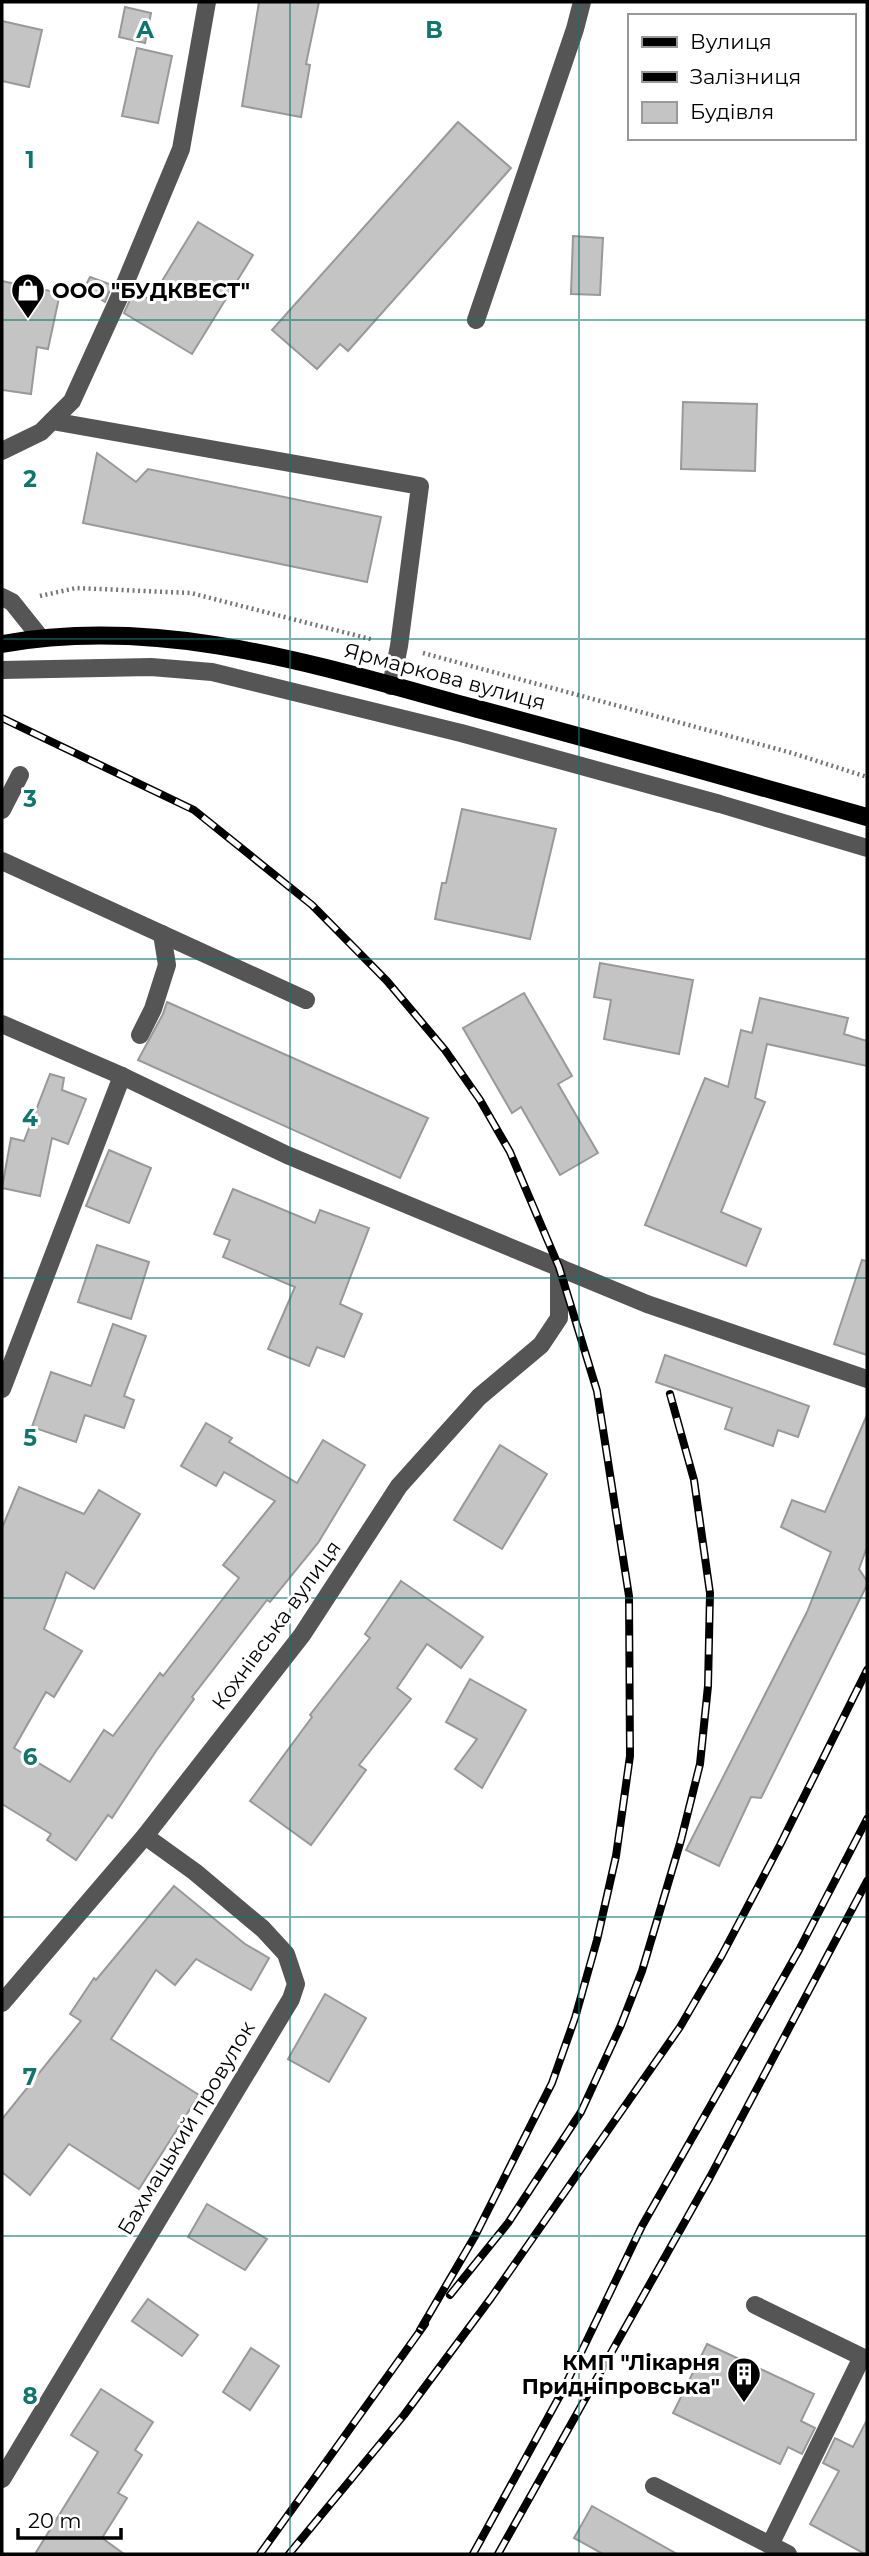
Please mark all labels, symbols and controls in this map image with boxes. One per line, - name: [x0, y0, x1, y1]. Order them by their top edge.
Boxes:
- legend: [628, 14, 855, 140]
- text: A: [135, 16, 154, 44]
- text: B: [425, 16, 443, 44]
- text: Вулиця: [690, 29, 772, 54]
- text: Залізниця: [690, 64, 801, 89]
- text: Будівля: [690, 99, 774, 124]
- text: 1: [25, 146, 35, 174]
- shop icon: ООО "БУДКВЕСТ": [9, 271, 47, 320]
- place label: ООО "БУДКВЕСТ": [52, 278, 250, 303]
- text: 2: [23, 465, 37, 493]
- street label: Ярмаркова вулиця: [342, 637, 548, 715]
- text: 3: [22, 785, 37, 813]
- text: 4: [22, 1104, 38, 1132]
- text: 5: [23, 1424, 37, 1452]
- street label: Кохнівська вулиця: [206, 1536, 346, 1714]
- text: 6: [23, 1743, 38, 1771]
- street label: Бахмацький провулок: [112, 2017, 260, 2239]
- text: 7: [23, 2063, 37, 2091]
- place label: КМП "Лікарня Придніпровська": [522, 2350, 720, 2399]
- building icon: КМП "Лікарня Придніпровська": [725, 2355, 763, 2404]
- text: 8: [22, 2382, 38, 2410]
- scale bar: [18, 2496, 121, 2540]
- text: 20 m: [28, 2508, 82, 2533]

